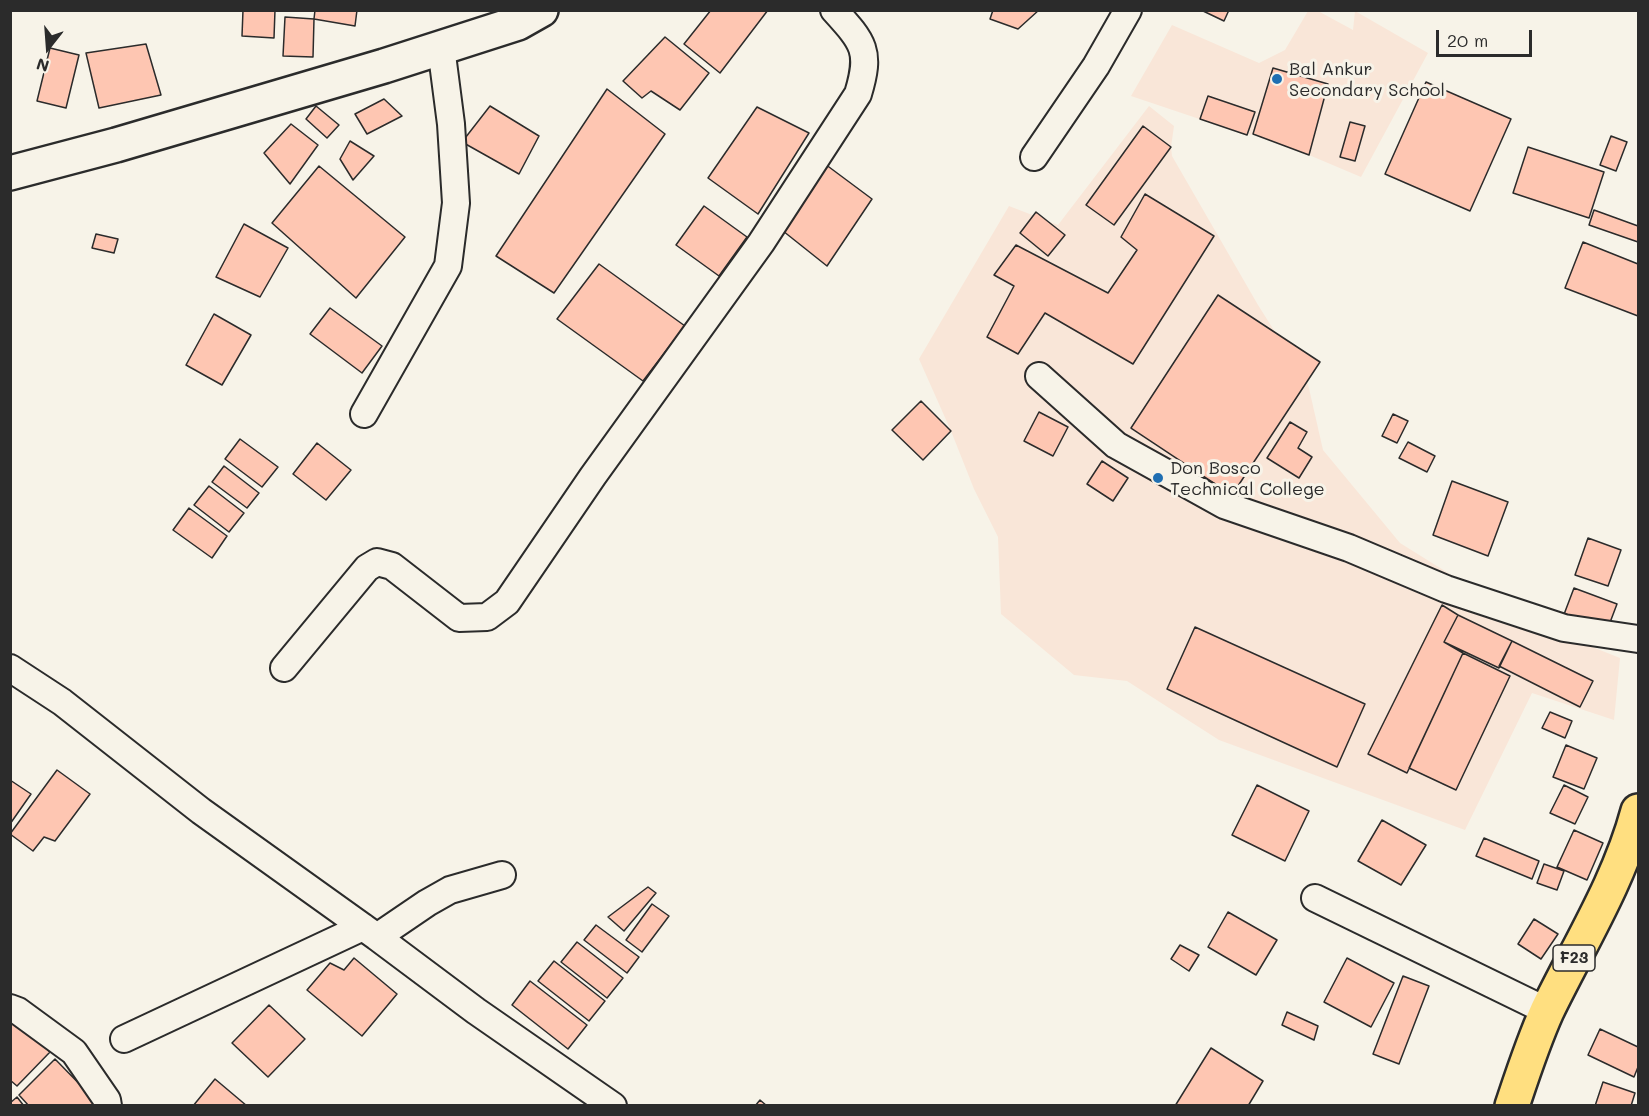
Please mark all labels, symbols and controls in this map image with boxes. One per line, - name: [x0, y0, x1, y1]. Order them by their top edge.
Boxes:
- north arrow: [18, 18, 78, 78]
- scale bar: [1439, 18, 1535, 56]
- text: 20 m: [1447, 28, 1488, 52]
- text: N: [34, 54, 51, 78]
- place label: Bal Ankur Secondary School: [1289, 58, 1445, 100]
- marker: Bal Ankur Secondary School: [1270, 72, 1284, 86]
- place label: Don Bosco Technical College: [1170, 457, 1325, 500]
- marker: Don Bosco Technical College: [1151, 471, 1165, 485]
- road number: F23: [1553, 945, 1595, 971]

